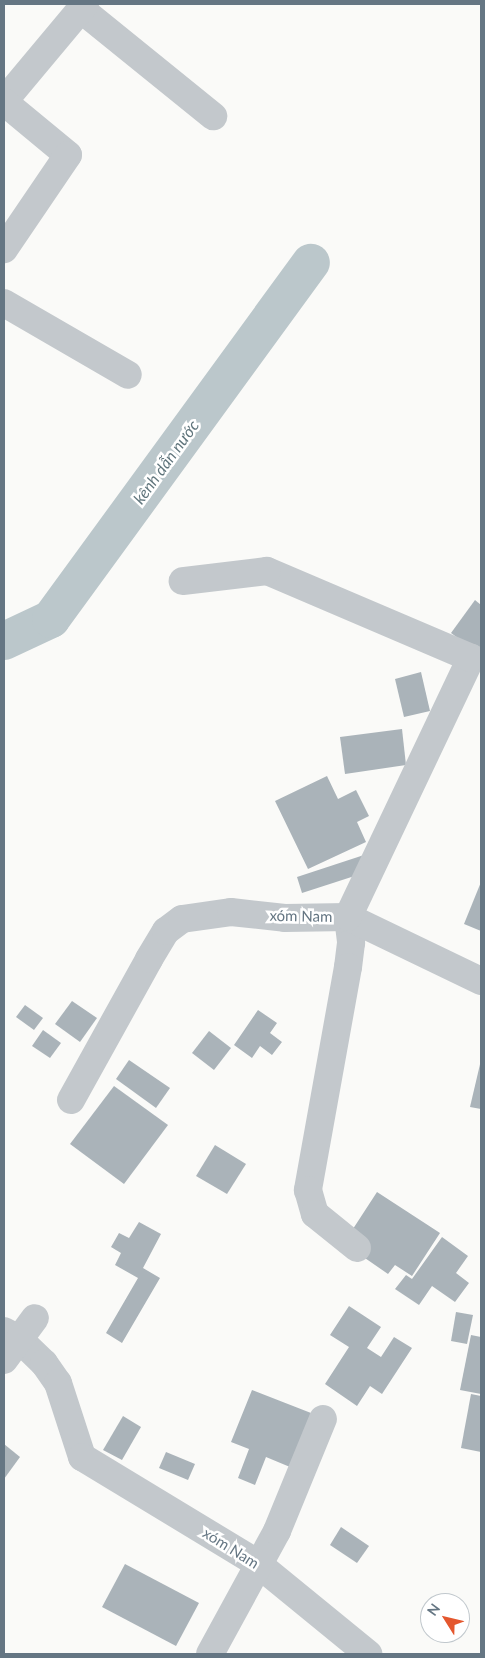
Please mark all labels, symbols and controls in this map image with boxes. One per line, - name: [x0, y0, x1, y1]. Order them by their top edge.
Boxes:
- water label: kênh dẫn nước: [129, 416, 203, 508]
- street label: xóm Nam: [269, 906, 333, 926]
- street label: xóm Nam: [200, 1524, 262, 1572]
- north arrow: [420, 1593, 470, 1643]
- text: N: [423, 1600, 443, 1619]

